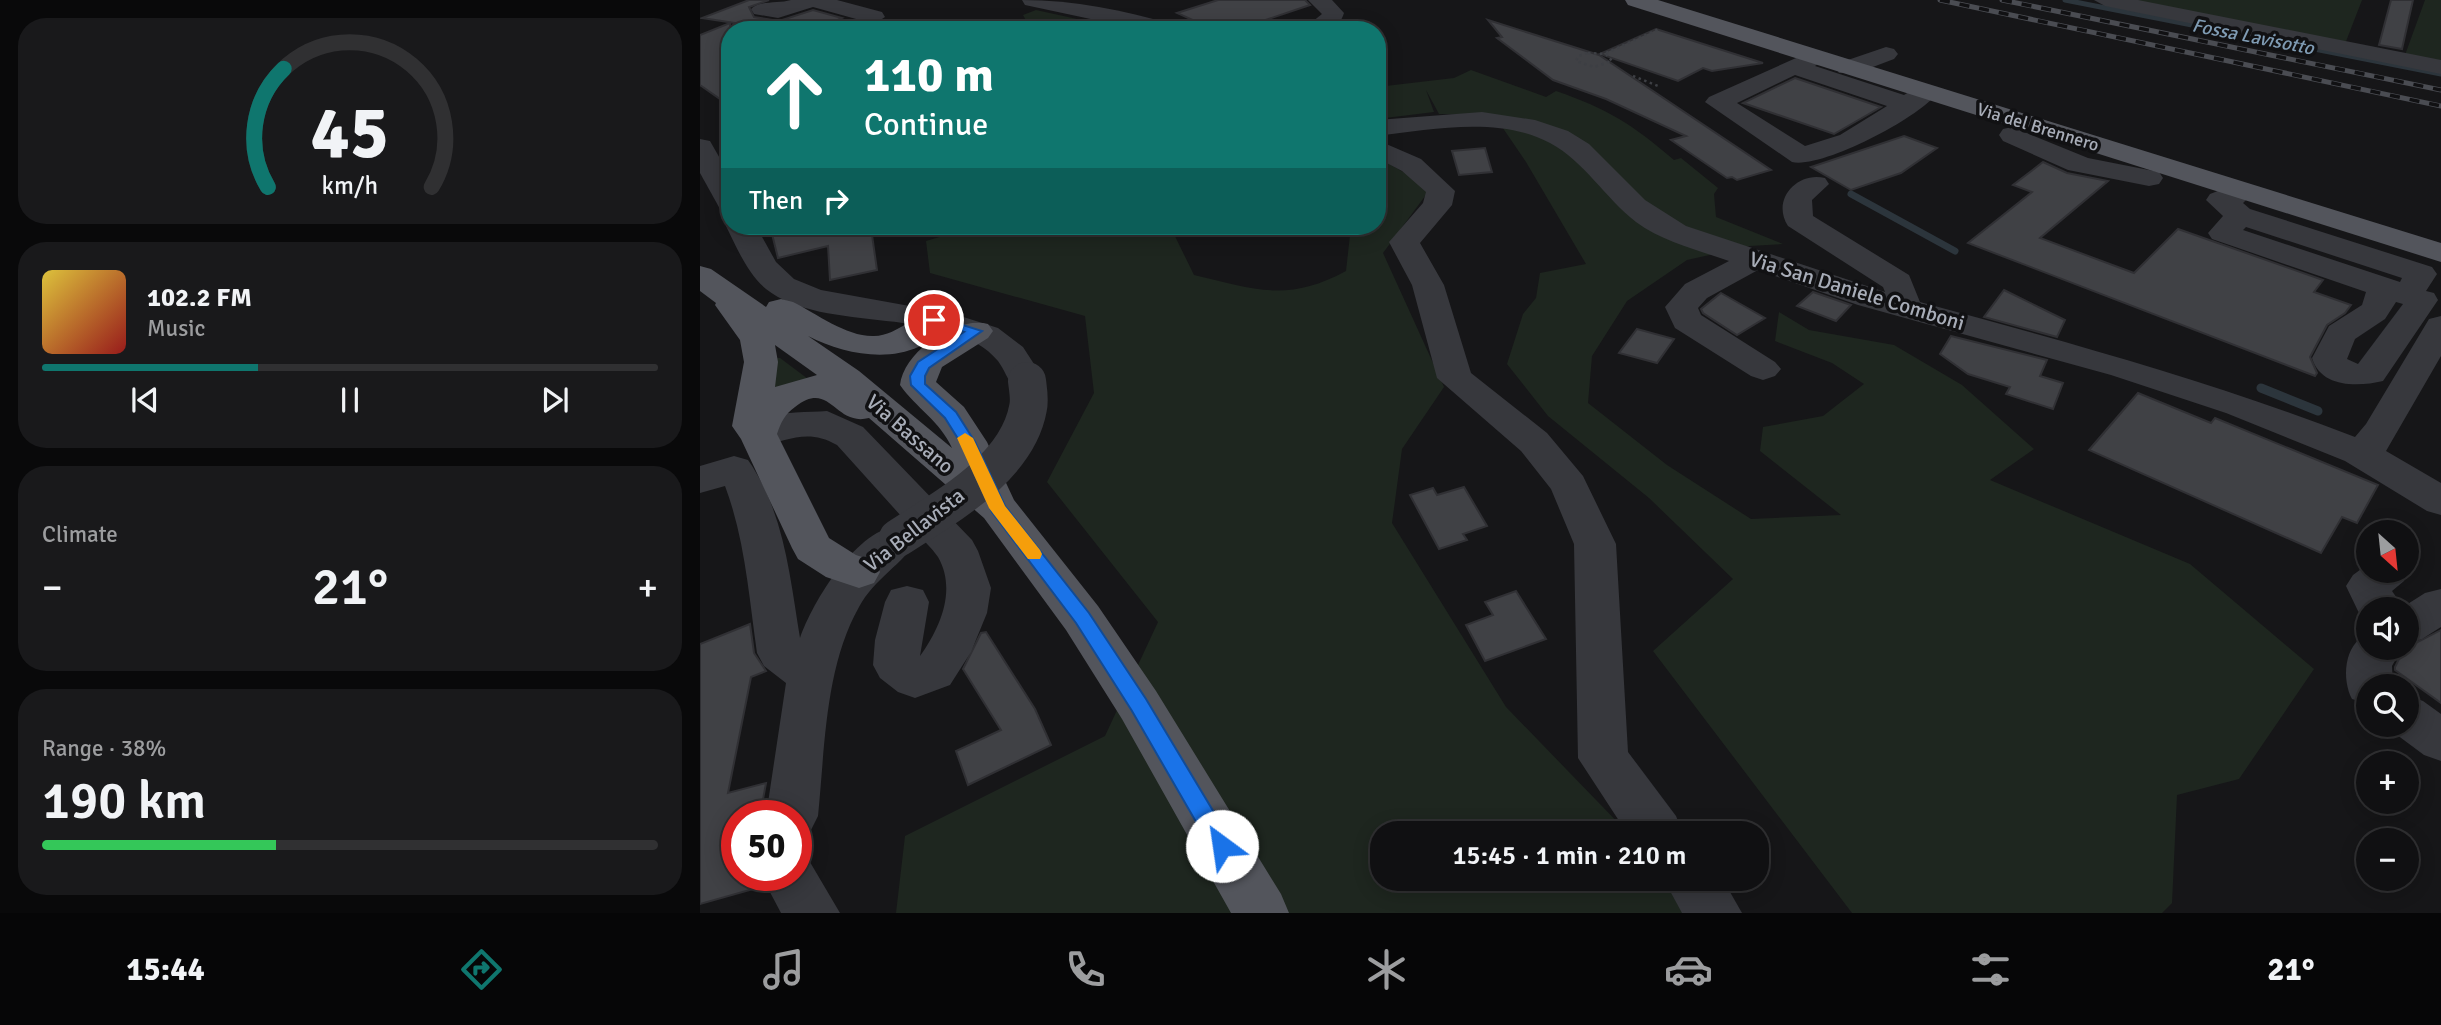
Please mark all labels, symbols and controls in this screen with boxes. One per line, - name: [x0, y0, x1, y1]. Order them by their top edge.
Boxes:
- water label: Fossa Lavisotto: [2190, 13, 2317, 61]
- text: 110 m: [864, 45, 994, 105]
- icon: ahead: [749, 49, 840, 140]
- text: 45: [311, 89, 389, 178]
- street label: Via del Brennero: [1974, 98, 2102, 156]
- text: Continue: [864, 105, 988, 144]
- text: km/h: [322, 170, 378, 201]
- icon: right: [817, 182, 855, 220]
- text: Then: [749, 185, 803, 217]
- street label: Via San Daniele Comboni: [1746, 246, 1968, 336]
- text: 102.2 FM: [147, 282, 252, 314]
- pin: [904, 290, 964, 350]
- icon: arrive: [915, 301, 953, 339]
- text: Music: [147, 314, 205, 343]
- icon: previous: [126, 381, 164, 419]
- icon: pause: [331, 381, 369, 419]
- icon: next: [536, 381, 574, 419]
- street label: Via Bassano: [861, 389, 959, 479]
- street label: Via Bellavista: [858, 483, 970, 577]
- text: Climate: [42, 520, 118, 549]
- north arrow: [2356, 520, 2418, 583]
- map controls: [2356, 520, 2419, 891]
- text: 21°: [312, 555, 388, 619]
- text: −: [42, 564, 63, 611]
- text: +: [637, 564, 658, 611]
- button: sound: [2356, 597, 2419, 660]
- button: search: [2356, 674, 2419, 737]
- text: Range · 38%: [42, 734, 166, 763]
- button: +: [2356, 751, 2419, 814]
- text: 190 km: [42, 769, 206, 833]
- speed limit sign: 50: [721, 800, 812, 891]
- position arrow: [1185, 809, 1259, 883]
- button: −: [2356, 828, 2419, 891]
- text: 15:45 · 1 min · 210 m: [1453, 840, 1686, 872]
- icon: directions: [457, 945, 506, 994]
- icon: music: [759, 945, 808, 994]
- icon: phone: [1061, 945, 1110, 994]
- icon: climate: [1362, 945, 1411, 994]
- icon: car: [1664, 945, 1713, 994]
- icon: filters: [1966, 945, 2015, 994]
- text: 15:44: [126, 950, 205, 989]
- text: 21°: [2267, 950, 2315, 989]

